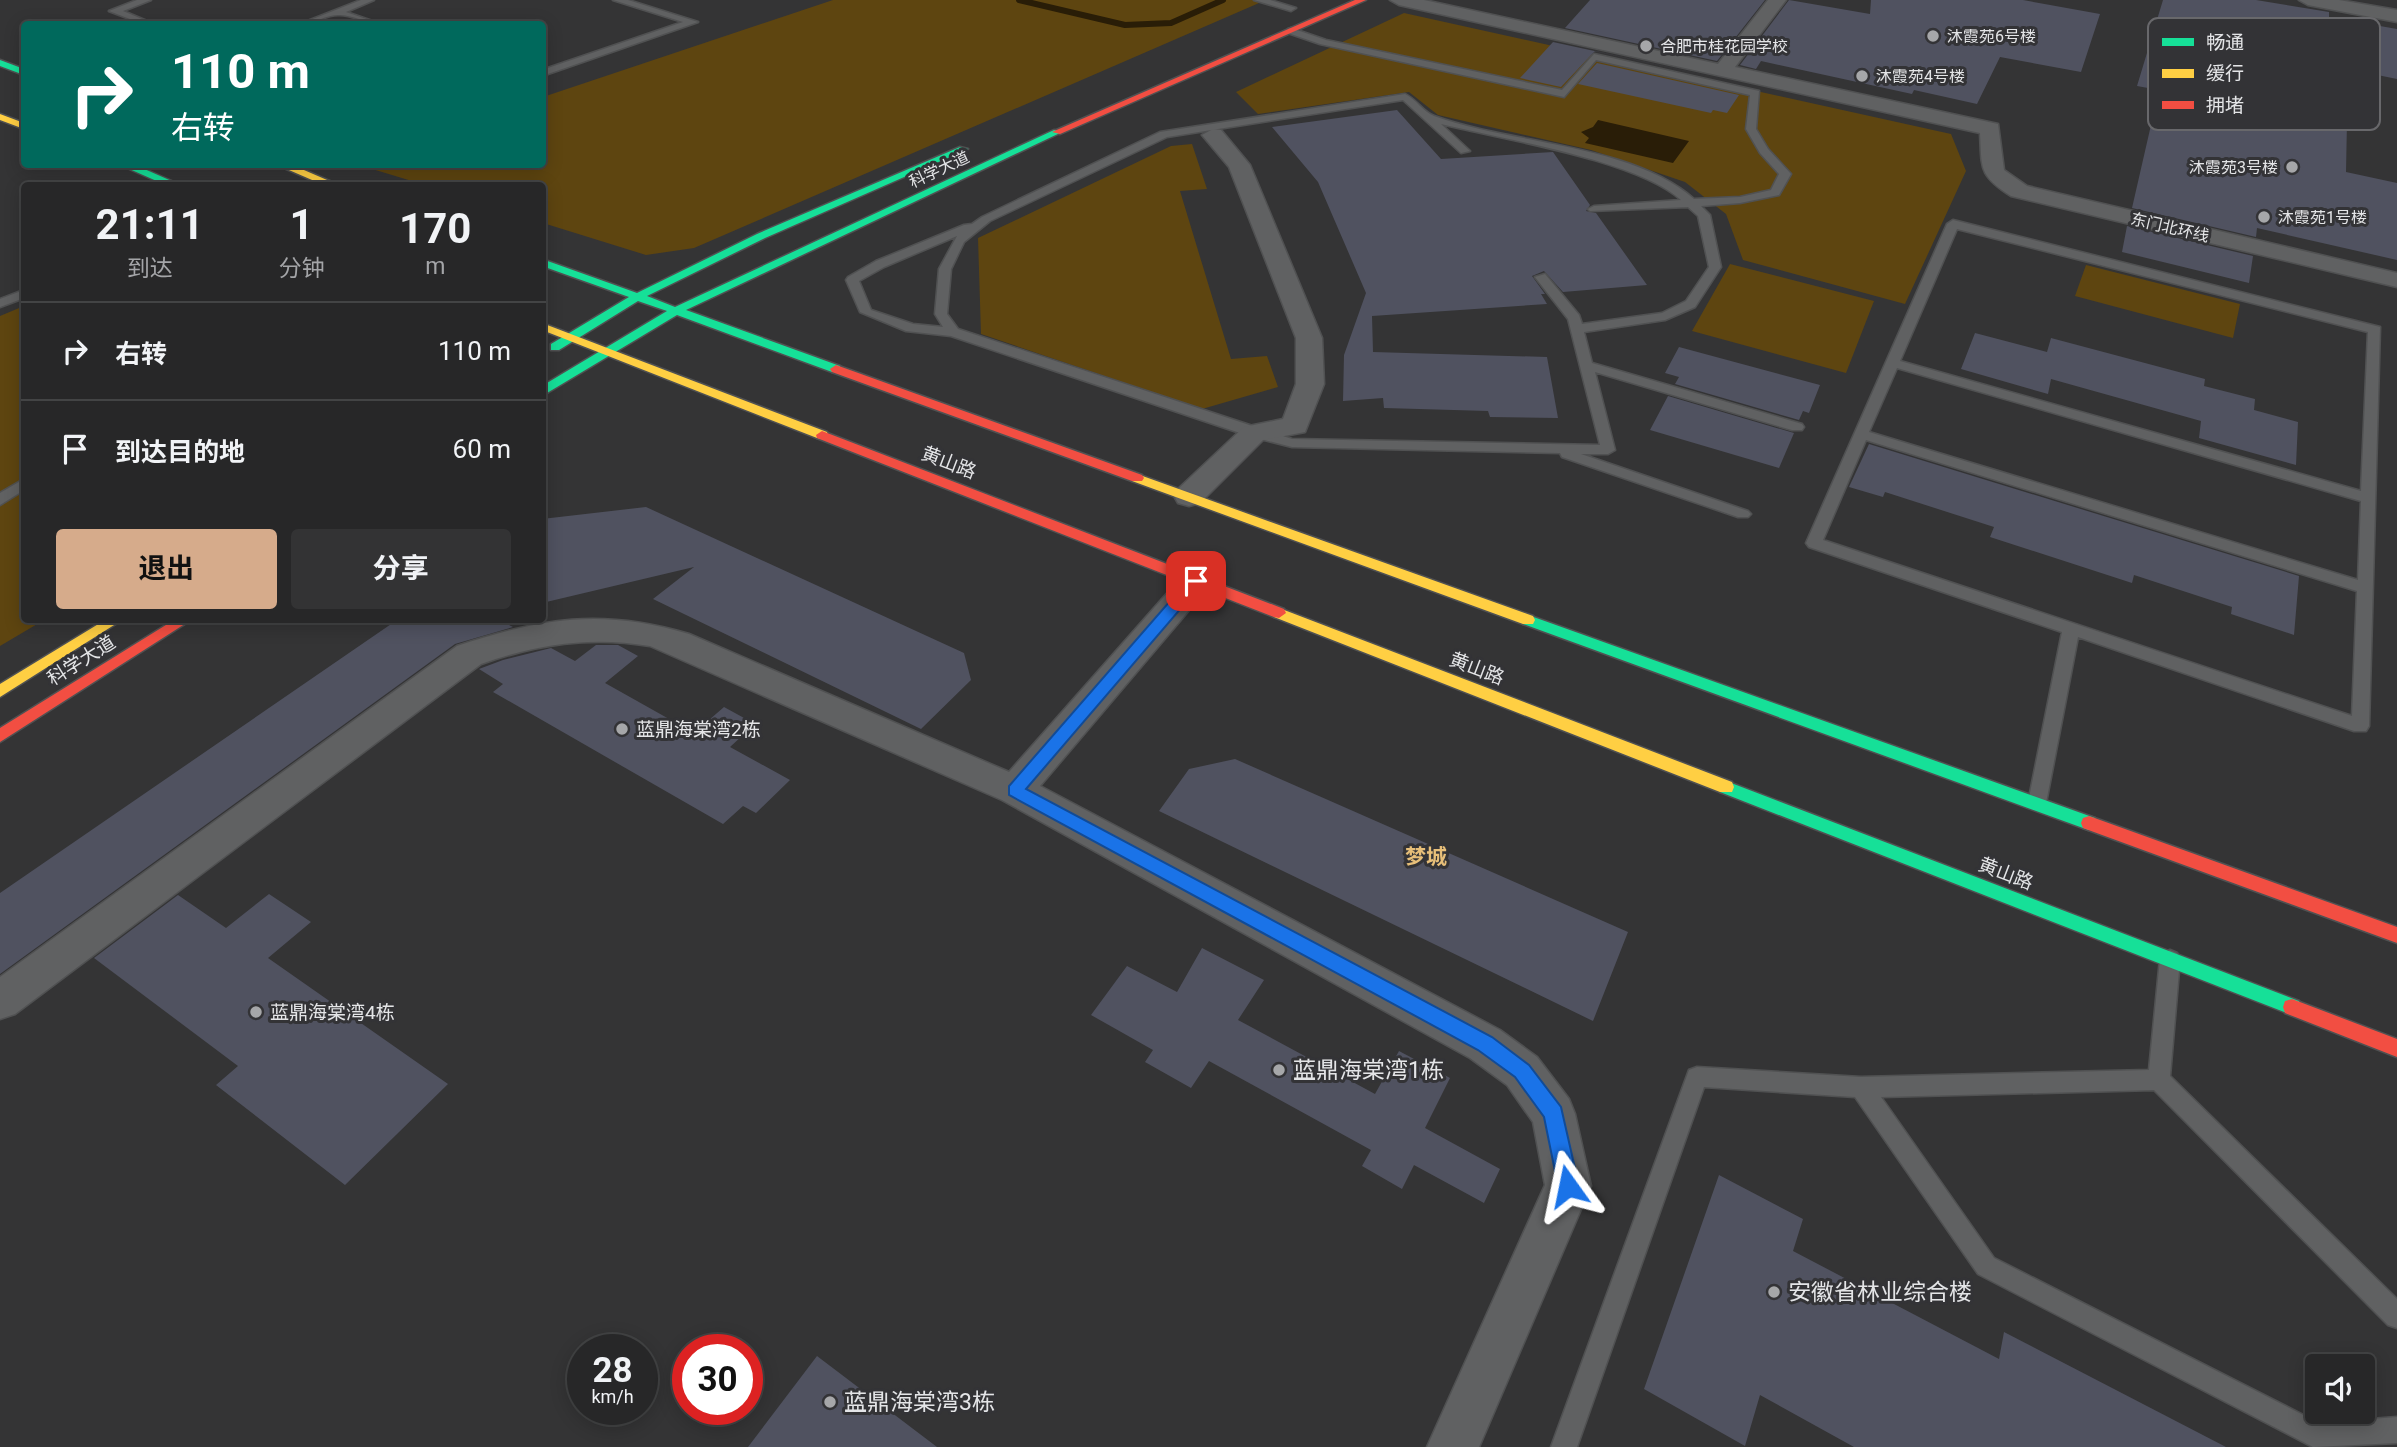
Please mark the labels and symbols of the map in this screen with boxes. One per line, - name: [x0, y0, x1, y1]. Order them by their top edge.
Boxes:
- legend: [2148, 18, 2380, 130]
- place label: 沐霞苑6号楼: [1947, 27, 2036, 46]
- marker: 沐霞苑6号楼: [1925, 28, 1941, 44]
- text: 畅通: [2206, 31, 2244, 54]
- place label: 合肥市桂花园学校: [1660, 37, 1788, 56]
- marker: 合肥市桂花园学校: [1638, 38, 1654, 54]
- text: 缓行: [2206, 62, 2244, 85]
- place label: 沐霞苑4号楼: [1876, 67, 1965, 86]
- marker: 沐霞苑4号楼: [1854, 68, 1870, 84]
- text: 拥堵: [2206, 94, 2244, 117]
- street label: 科学大道: [906, 147, 972, 192]
- place label: 沐霞苑3号楼: [2189, 158, 2278, 177]
- marker: 沐霞苑3号楼: [2284, 159, 2300, 175]
- place label: 沐霞苑1号楼: [2278, 208, 2367, 227]
- street label: 东门北环线: [2129, 209, 2211, 246]
- marker: 沐霞苑1号楼: [2256, 209, 2272, 225]
- street label: 黄山路: [918, 442, 980, 483]
- pin: [1166, 551, 1226, 611]
- street label: 科学大道: [43, 631, 120, 690]
- street label: 黄山路: [1446, 648, 1508, 689]
- place label: 蓝鼎海棠湾2栋: [636, 718, 761, 741]
- marker: 蓝鼎海棠湾2栋: [614, 721, 630, 737]
- district label: 梦城: [1405, 845, 1447, 869]
- street label: 黄山路: [1975, 853, 2037, 894]
- place label: 蓝鼎海棠湾4栋: [270, 1001, 395, 1024]
- marker: 蓝鼎海棠湾4栋: [248, 1004, 264, 1020]
- place label: 蓝鼎海棠湾1栋: [1293, 1057, 1444, 1084]
- marker: 蓝鼎海棠湾1栋: [1271, 1062, 1287, 1078]
- position arrow: [1531, 1149, 1605, 1223]
- place label: 安徽省林业综合楼: [1788, 1279, 1972, 1306]
- marker: 安徽省林业综合楼: [1766, 1284, 1782, 1300]
- speed limit sign: 30: [672, 1334, 763, 1425]
- place label: 蓝鼎海棠湾3栋: [844, 1389, 995, 1416]
- marker: 蓝鼎海棠湾3栋: [822, 1394, 838, 1410]

